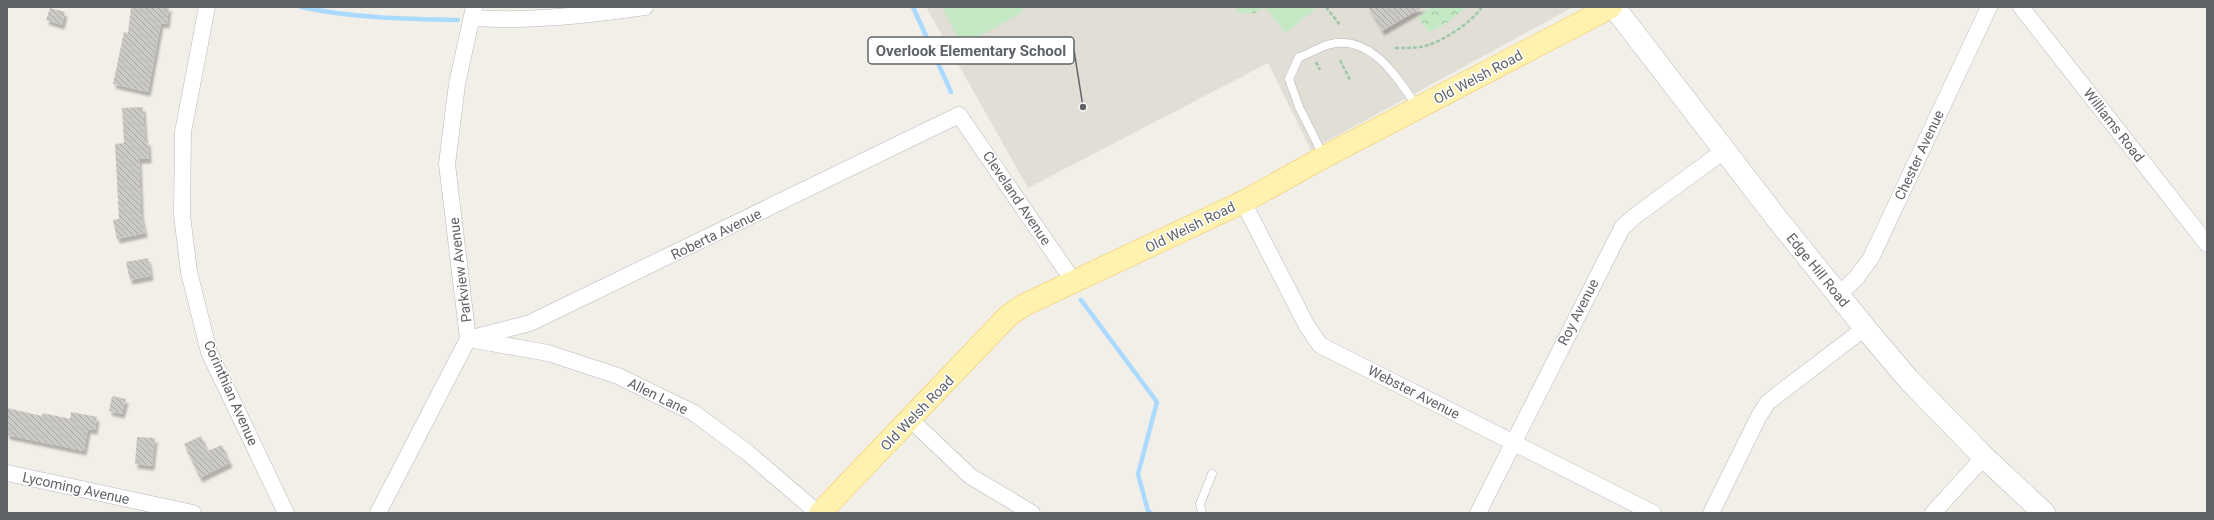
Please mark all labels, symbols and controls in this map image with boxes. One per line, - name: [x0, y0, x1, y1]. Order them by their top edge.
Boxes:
- callout: Overlook Elementary School: [868, 37, 1074, 64]
- text: Overlook Elementary School: [876, 42, 1066, 60]
- street label: Old Welsh Road: [1431, 47, 1525, 107]
- street label: Williams Road: [2080, 85, 2148, 165]
- street label: Chester Avenue: [1891, 107, 1947, 203]
- street label: Cleveland Avenue: [980, 148, 1054, 248]
- street label: Old Welsh Road: [1142, 198, 1238, 256]
- street label: Roberta Avenue: [668, 205, 764, 263]
- street label: Parkview Avenue: [446, 217, 474, 323]
- street label: Edge Hill Road: [1783, 230, 1853, 310]
- street label: Roy Avenue: [1554, 276, 1602, 348]
- street label: Corinthian Avenue: [201, 338, 261, 448]
- street label: Webster Avenue: [1365, 362, 1463, 422]
- street label: Old Welsh Road: [877, 372, 957, 454]
- street label: Allen Lane: [625, 375, 691, 417]
- street label: Lycoming Avenue: [21, 469, 131, 507]

